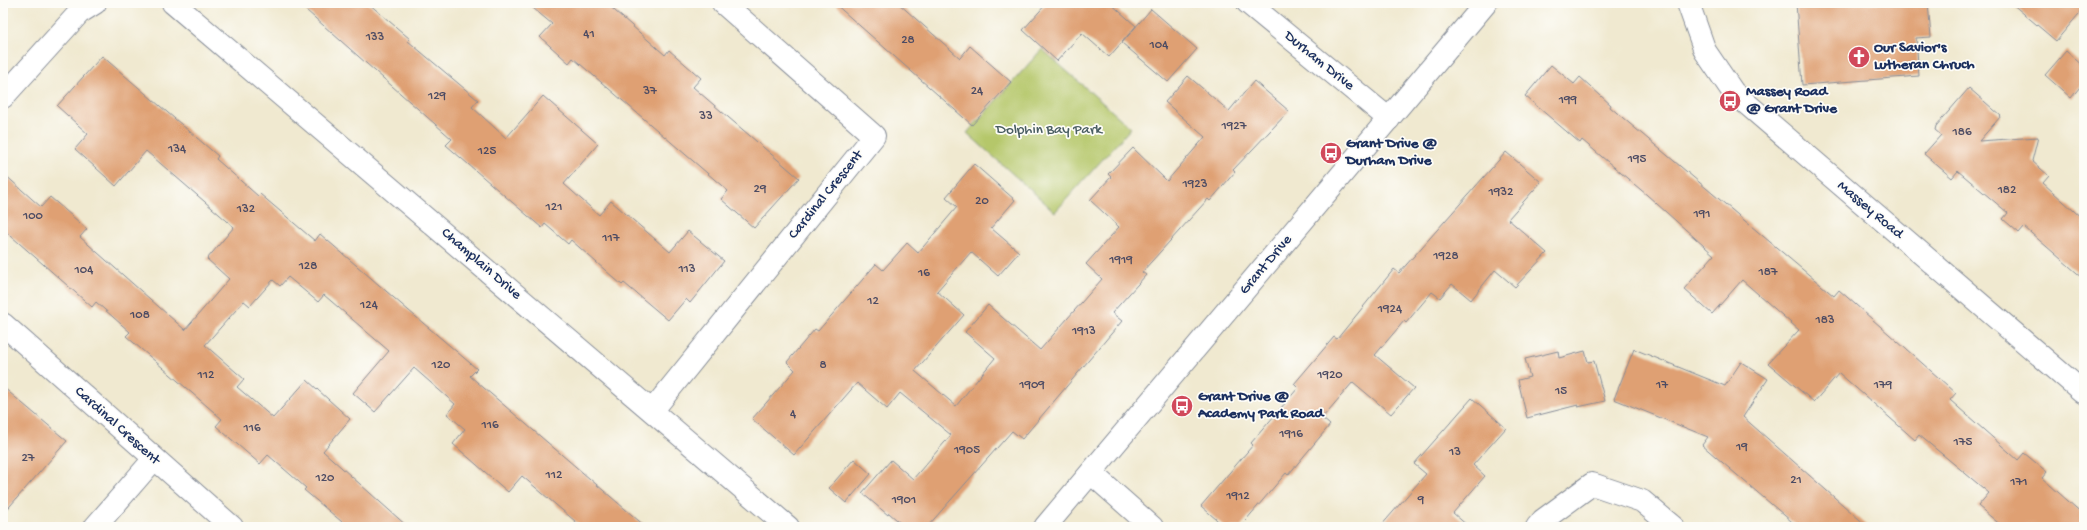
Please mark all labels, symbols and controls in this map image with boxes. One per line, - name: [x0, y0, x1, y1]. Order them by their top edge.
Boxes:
- street label: Durham Drive: [1279, 26, 1358, 95]
- house number: 41: [583, 27, 595, 42]
- house number: 133: [365, 30, 385, 45]
- house number: 28: [901, 33, 915, 48]
- house number: 104: [1149, 38, 1168, 53]
- place label: Our Savior's Lutheran Chruch: [1874, 39, 1974, 74]
- church icon: Our Savior's Lutheran Chruch: [1846, 44, 1872, 70]
- place label: Massey Road @ Grant Drive: [1746, 83, 1838, 118]
- house number: 37: [642, 84, 658, 99]
- house number: 24: [971, 84, 983, 99]
- bus stop icon: Massey Road @ Grant Drive: [1717, 88, 1743, 114]
- house number: 129: [427, 89, 447, 104]
- house number: 199: [1558, 93, 1578, 108]
- house number: 33: [698, 109, 713, 124]
- house number: 1927: [1221, 119, 1248, 134]
- park label: Dolphin Bay Park: [995, 121, 1103, 139]
- house number: 186: [1952, 125, 1972, 140]
- place label: Grant Drive @ Durham Drive: [1344, 135, 1437, 170]
- bus stop icon: Grant Drive @ Durham Drive: [1318, 140, 1344, 166]
- house number: 134: [167, 142, 186, 157]
- house number: 125: [477, 144, 496, 159]
- street label: Cardinal Crescent: [785, 146, 868, 243]
- house number: 195: [1627, 152, 1646, 167]
- house number: 1923: [1182, 177, 1208, 192]
- street label: Massey Road: [1833, 177, 1908, 244]
- house number: 29: [754, 182, 767, 197]
- house number: 182: [1997, 183, 2017, 198]
- house number: 1932: [1488, 185, 1514, 200]
- house number: 20: [975, 194, 989, 209]
- house number: 121: [545, 200, 562, 215]
- house number: 132: [236, 202, 256, 217]
- house number: 191: [1692, 207, 1711, 222]
- house number: 100: [22, 209, 44, 224]
- street label: Champlain Drive: [437, 224, 525, 304]
- house number: 117: [601, 231, 621, 246]
- street label: Grant Drive: [1236, 231, 1296, 299]
- house number: 1928: [1432, 249, 1459, 264]
- house number: 1919: [1108, 253, 1133, 268]
- house number: 128: [298, 259, 317, 274]
- house number: 113: [677, 262, 696, 277]
- house number: 104: [74, 263, 93, 278]
- house number: 187: [1757, 265, 1779, 280]
- house number: 16: [917, 266, 930, 281]
- house number: 12: [866, 294, 879, 309]
- house number: 124: [359, 298, 378, 313]
- house number: 1924: [1377, 302, 1402, 317]
- house number: 108: [129, 308, 150, 323]
- house number: 183: [1814, 313, 1835, 328]
- house number: 1913: [1071, 324, 1096, 339]
- house number: 120: [430, 358, 451, 373]
- house number: 8: [819, 358, 827, 373]
- house number: 112: [197, 368, 215, 383]
- house number: 1920: [1316, 368, 1343, 383]
- house number: 1909: [1018, 378, 1045, 393]
- house number: 17: [1655, 378, 1669, 393]
- house number: 179: [1873, 378, 1893, 393]
- street label: Cardinal Crescent: [71, 383, 165, 470]
- house number: 15: [1554, 384, 1567, 399]
- place label: Grant Drive @ Academy Park Road: [1197, 388, 1326, 423]
- bus stop icon: Grant Drive @ Academy Park Road: [1169, 393, 1195, 419]
- house number: 4: [790, 407, 796, 422]
- house number: 116: [480, 418, 499, 433]
- house number: 116: [242, 421, 261, 436]
- house number: 1916: [1278, 427, 1303, 442]
- house number: 175: [1953, 435, 1973, 450]
- house number: 19: [1735, 440, 1748, 455]
- house number: 1905: [953, 443, 980, 458]
- house number: 13: [1448, 445, 1461, 460]
- house number: 27: [21, 451, 36, 466]
- house number: 112: [545, 468, 563, 483]
- house number: 120: [314, 471, 335, 486]
- house number: 21: [1790, 473, 1802, 488]
- house number: 171: [2009, 475, 2028, 490]
- house number: 1912: [1225, 489, 1250, 504]
- house number: 1901: [891, 493, 916, 508]
- house number: 9: [1417, 493, 1425, 508]

